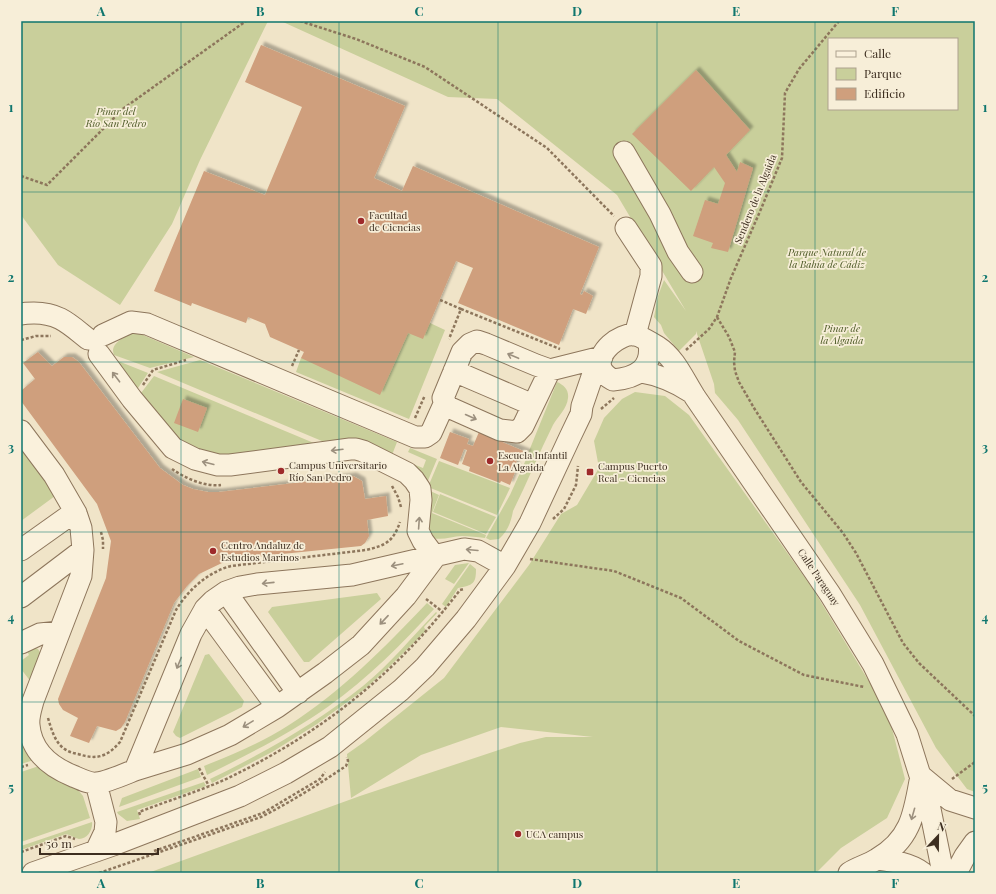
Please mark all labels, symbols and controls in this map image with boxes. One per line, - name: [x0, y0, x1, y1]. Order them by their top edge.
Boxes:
- text: A: [96, 2, 106, 19]
- text: B: [256, 2, 265, 19]
- text: C: [414, 2, 424, 19]
- text: D: [572, 2, 582, 19]
- text: E: [732, 2, 740, 19]
- text: F: [891, 2, 899, 19]
- legend: [828, 38, 958, 110]
- text: Calle: [864, 45, 891, 61]
- text: Parque: [864, 65, 902, 81]
- text: Edificio: [864, 85, 906, 101]
- text: 1: [9, 98, 14, 115]
- text: 1: [983, 98, 988, 115]
- park label: Pinar del Río San Pedro: [85, 104, 146, 130]
- street label: Sendero de la Algaida: [731, 152, 779, 246]
- place label: Facultad de Ciencias: [369, 208, 420, 234]
- marker: Facultad de Ciencias: [356, 216, 366, 226]
- park label: Parque Natural de la Bahía de Cádiz: [787, 245, 867, 271]
- text: 2: [8, 268, 15, 285]
- text: 2: [982, 268, 989, 285]
- park label: Pinar de la Algaida: [821, 321, 863, 347]
- one-way arrow: [508, 352, 520, 359]
- one-way arrow: [111, 371, 120, 382]
- one-way arrow: [465, 414, 477, 421]
- text: 3: [8, 438, 14, 455]
- text: 3: [982, 438, 988, 455]
- one-way arrow: [331, 447, 344, 454]
- place label: Escuela Infantil La Algaida: [498, 448, 568, 474]
- marker: Escuela Infantil La Algaida: [485, 456, 495, 466]
- place label: Campus Universitario Río San Pedro: [289, 458, 387, 484]
- one-way arrow: [202, 459, 215, 466]
- place label: Campus Puerto Real - Ciencias: [598, 459, 668, 485]
- marker: Campus Universitario Río San Pedro: [276, 466, 286, 476]
- marker: Campus Puerto Real - Ciencias: [585, 467, 595, 477]
- one-way arrow: [415, 517, 422, 530]
- place label: Centro Andaluz de Estudios Marinos: [221, 538, 304, 564]
- marker: Centro Andaluz de Estudios Marinos: [208, 546, 218, 556]
- one-way arrow: [466, 546, 479, 554]
- street label: Calle Paraguay: [795, 546, 843, 608]
- one-way arrow: [391, 561, 404, 569]
- one-way arrow: [262, 579, 275, 587]
- text: 4: [8, 608, 15, 625]
- text: 4: [982, 608, 989, 625]
- one-way arrow: [379, 615, 389, 625]
- one-way arrow: [174, 656, 182, 668]
- one-way arrow: [243, 720, 254, 728]
- text: 5: [8, 778, 14, 795]
- text: 5: [982, 778, 988, 795]
- one-way arrow: [909, 808, 916, 821]
- north arrow: [918, 816, 958, 856]
- text: N: [935, 818, 948, 835]
- place label: UCA campus: [526, 827, 583, 841]
- marker: UCA campus: [513, 829, 523, 839]
- scale bar: [40, 830, 158, 856]
- text: 50 m: [46, 835, 72, 851]
- text: A: [96, 874, 106, 891]
- text: B: [256, 874, 265, 891]
- text: C: [414, 874, 424, 891]
- text: D: [572, 874, 582, 891]
- text: E: [732, 874, 740, 891]
- text: F: [891, 874, 899, 891]

